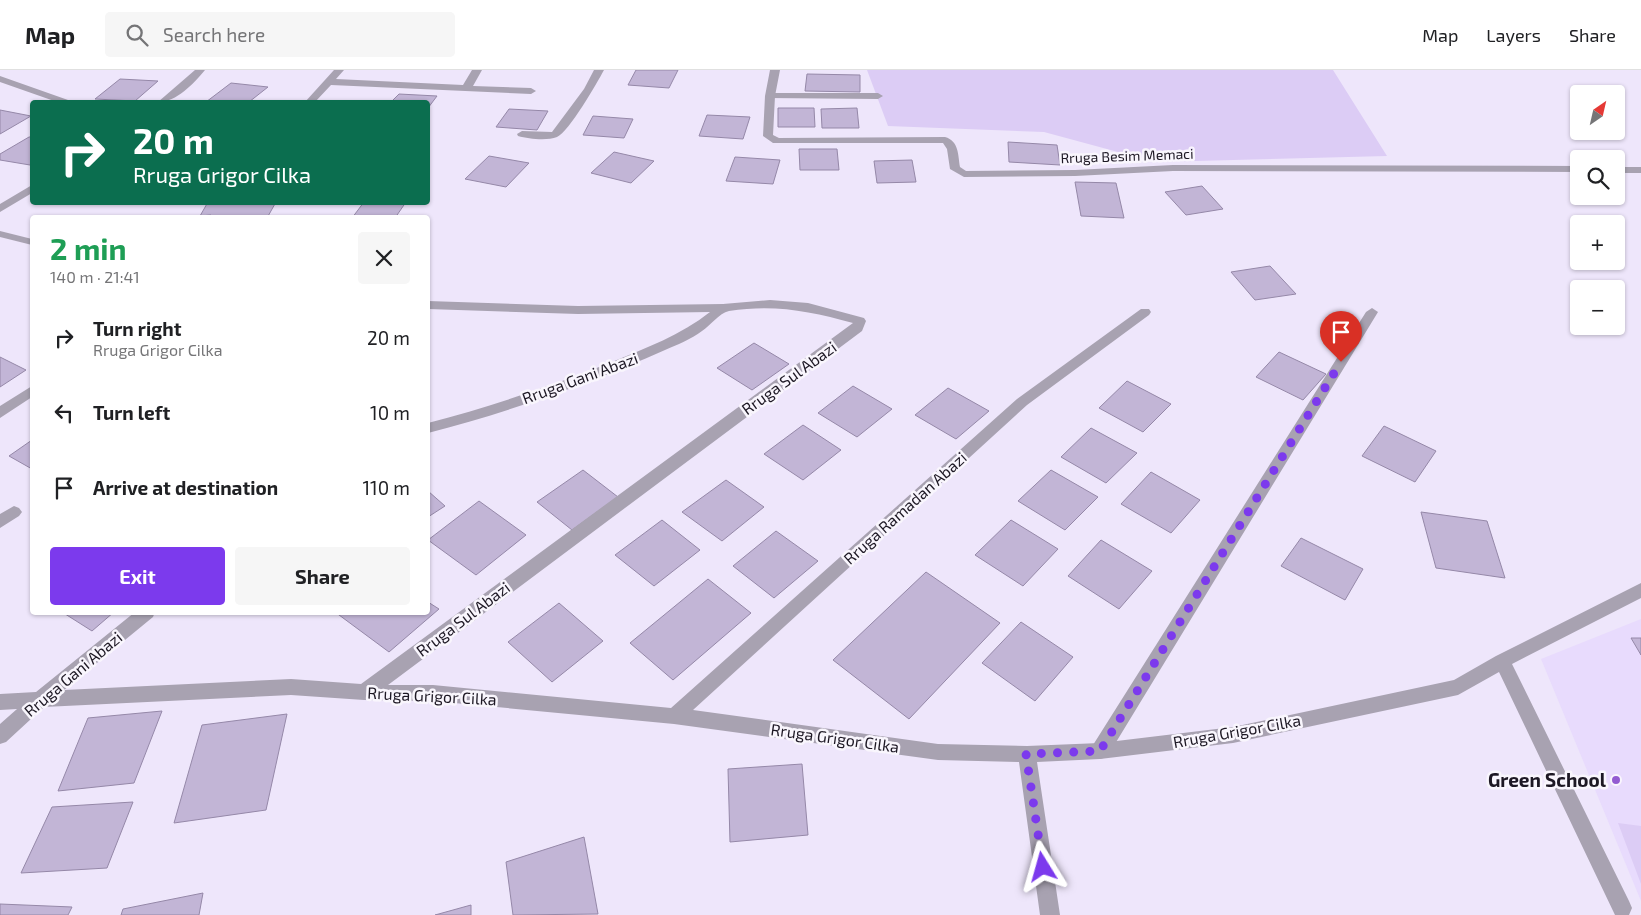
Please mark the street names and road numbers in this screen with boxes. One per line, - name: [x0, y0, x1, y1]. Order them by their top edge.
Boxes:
- street label: Rruga Besim Memaci: [1060, 145, 1194, 166]
- street label: Rruga Sul Abazi: [738, 337, 840, 418]
- street label: Rruga Gani Abazi: [519, 348, 640, 407]
- street label: Rruga Ramadan Abazi: [839, 448, 970, 568]
- street label: Rruga Sul Abazi: [412, 577, 513, 660]
- street label: Rruga Gani Abazi: [20, 627, 125, 720]
- street label: Rruga Grigor Cilka: [367, 683, 497, 708]
- street label: Rruga Grigor Cilka: [1172, 710, 1302, 751]
- street label: Rruga Grigor Cilka: [770, 719, 900, 756]

